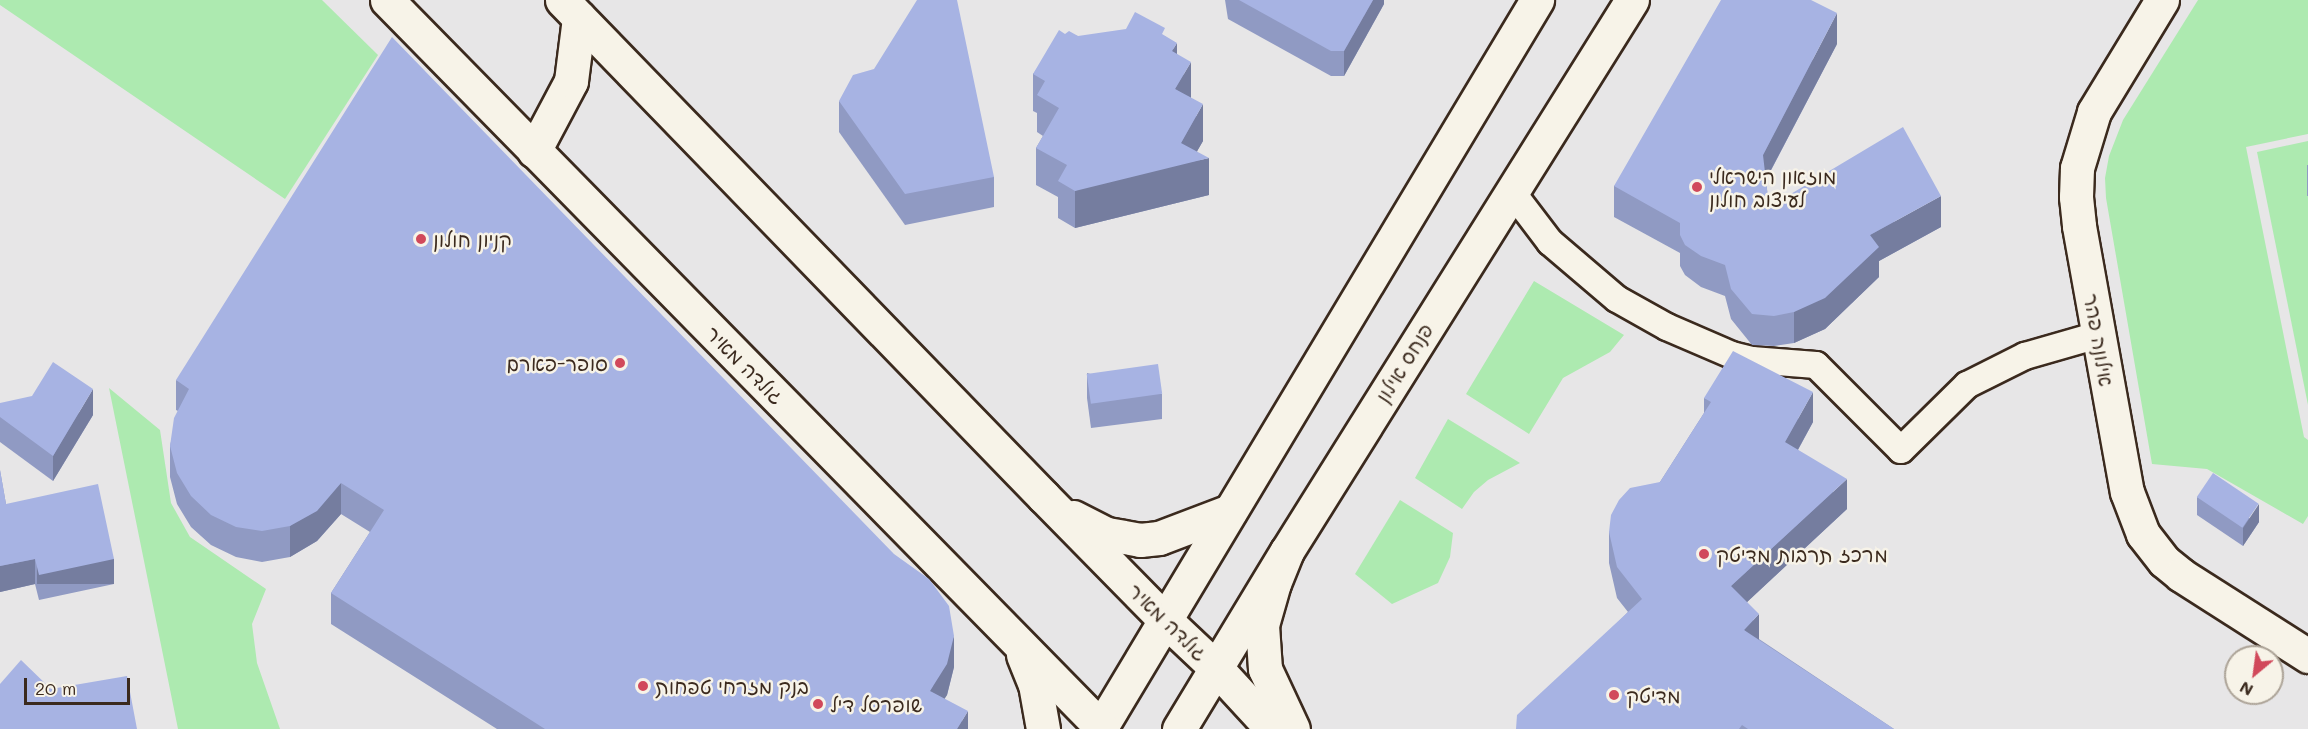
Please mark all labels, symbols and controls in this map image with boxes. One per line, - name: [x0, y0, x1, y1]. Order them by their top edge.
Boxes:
- place label: מוזאון הישראלי לעיצוב חולון: [1709, 164, 1837, 211]
- marker: מוזאון הישראלי לעיצוב חולון: [1690, 180, 1704, 194]
- place label: קניון חולון: [433, 227, 512, 251]
- marker: קניון חולון: [414, 232, 428, 246]
- street label: אילונה פהר: [2079, 292, 2119, 388]
- street label: פנחס אילון: [1370, 319, 1438, 407]
- street label: גולדה מאיר: [701, 321, 789, 409]
- place label: סופר-פארם: [506, 351, 608, 375]
- marker: סופר-פארם: [613, 356, 627, 370]
- place label: מרכז תרבות מדיטק: [1716, 542, 1888, 566]
- marker: מרכז תרבות מדיטק: [1697, 547, 1711, 561]
- street label: גולדה מאיר: [1124, 578, 1212, 666]
- north arrow: [2224, 645, 2284, 705]
- scale bar: [27, 666, 134, 704]
- place label: בנק מזרחי טפחות: [655, 674, 809, 698]
- text: 20 m: [35, 676, 76, 700]
- text: N: [2236, 677, 2256, 702]
- marker: בנק מזרחי טפחות: [636, 679, 650, 693]
- place label: מדיטק: [1626, 683, 1681, 707]
- marker: מדיטק: [1607, 688, 1621, 702]
- place label: שופרסל דיל: [830, 692, 922, 716]
- marker: שופרסל דיל: [811, 697, 825, 711]

